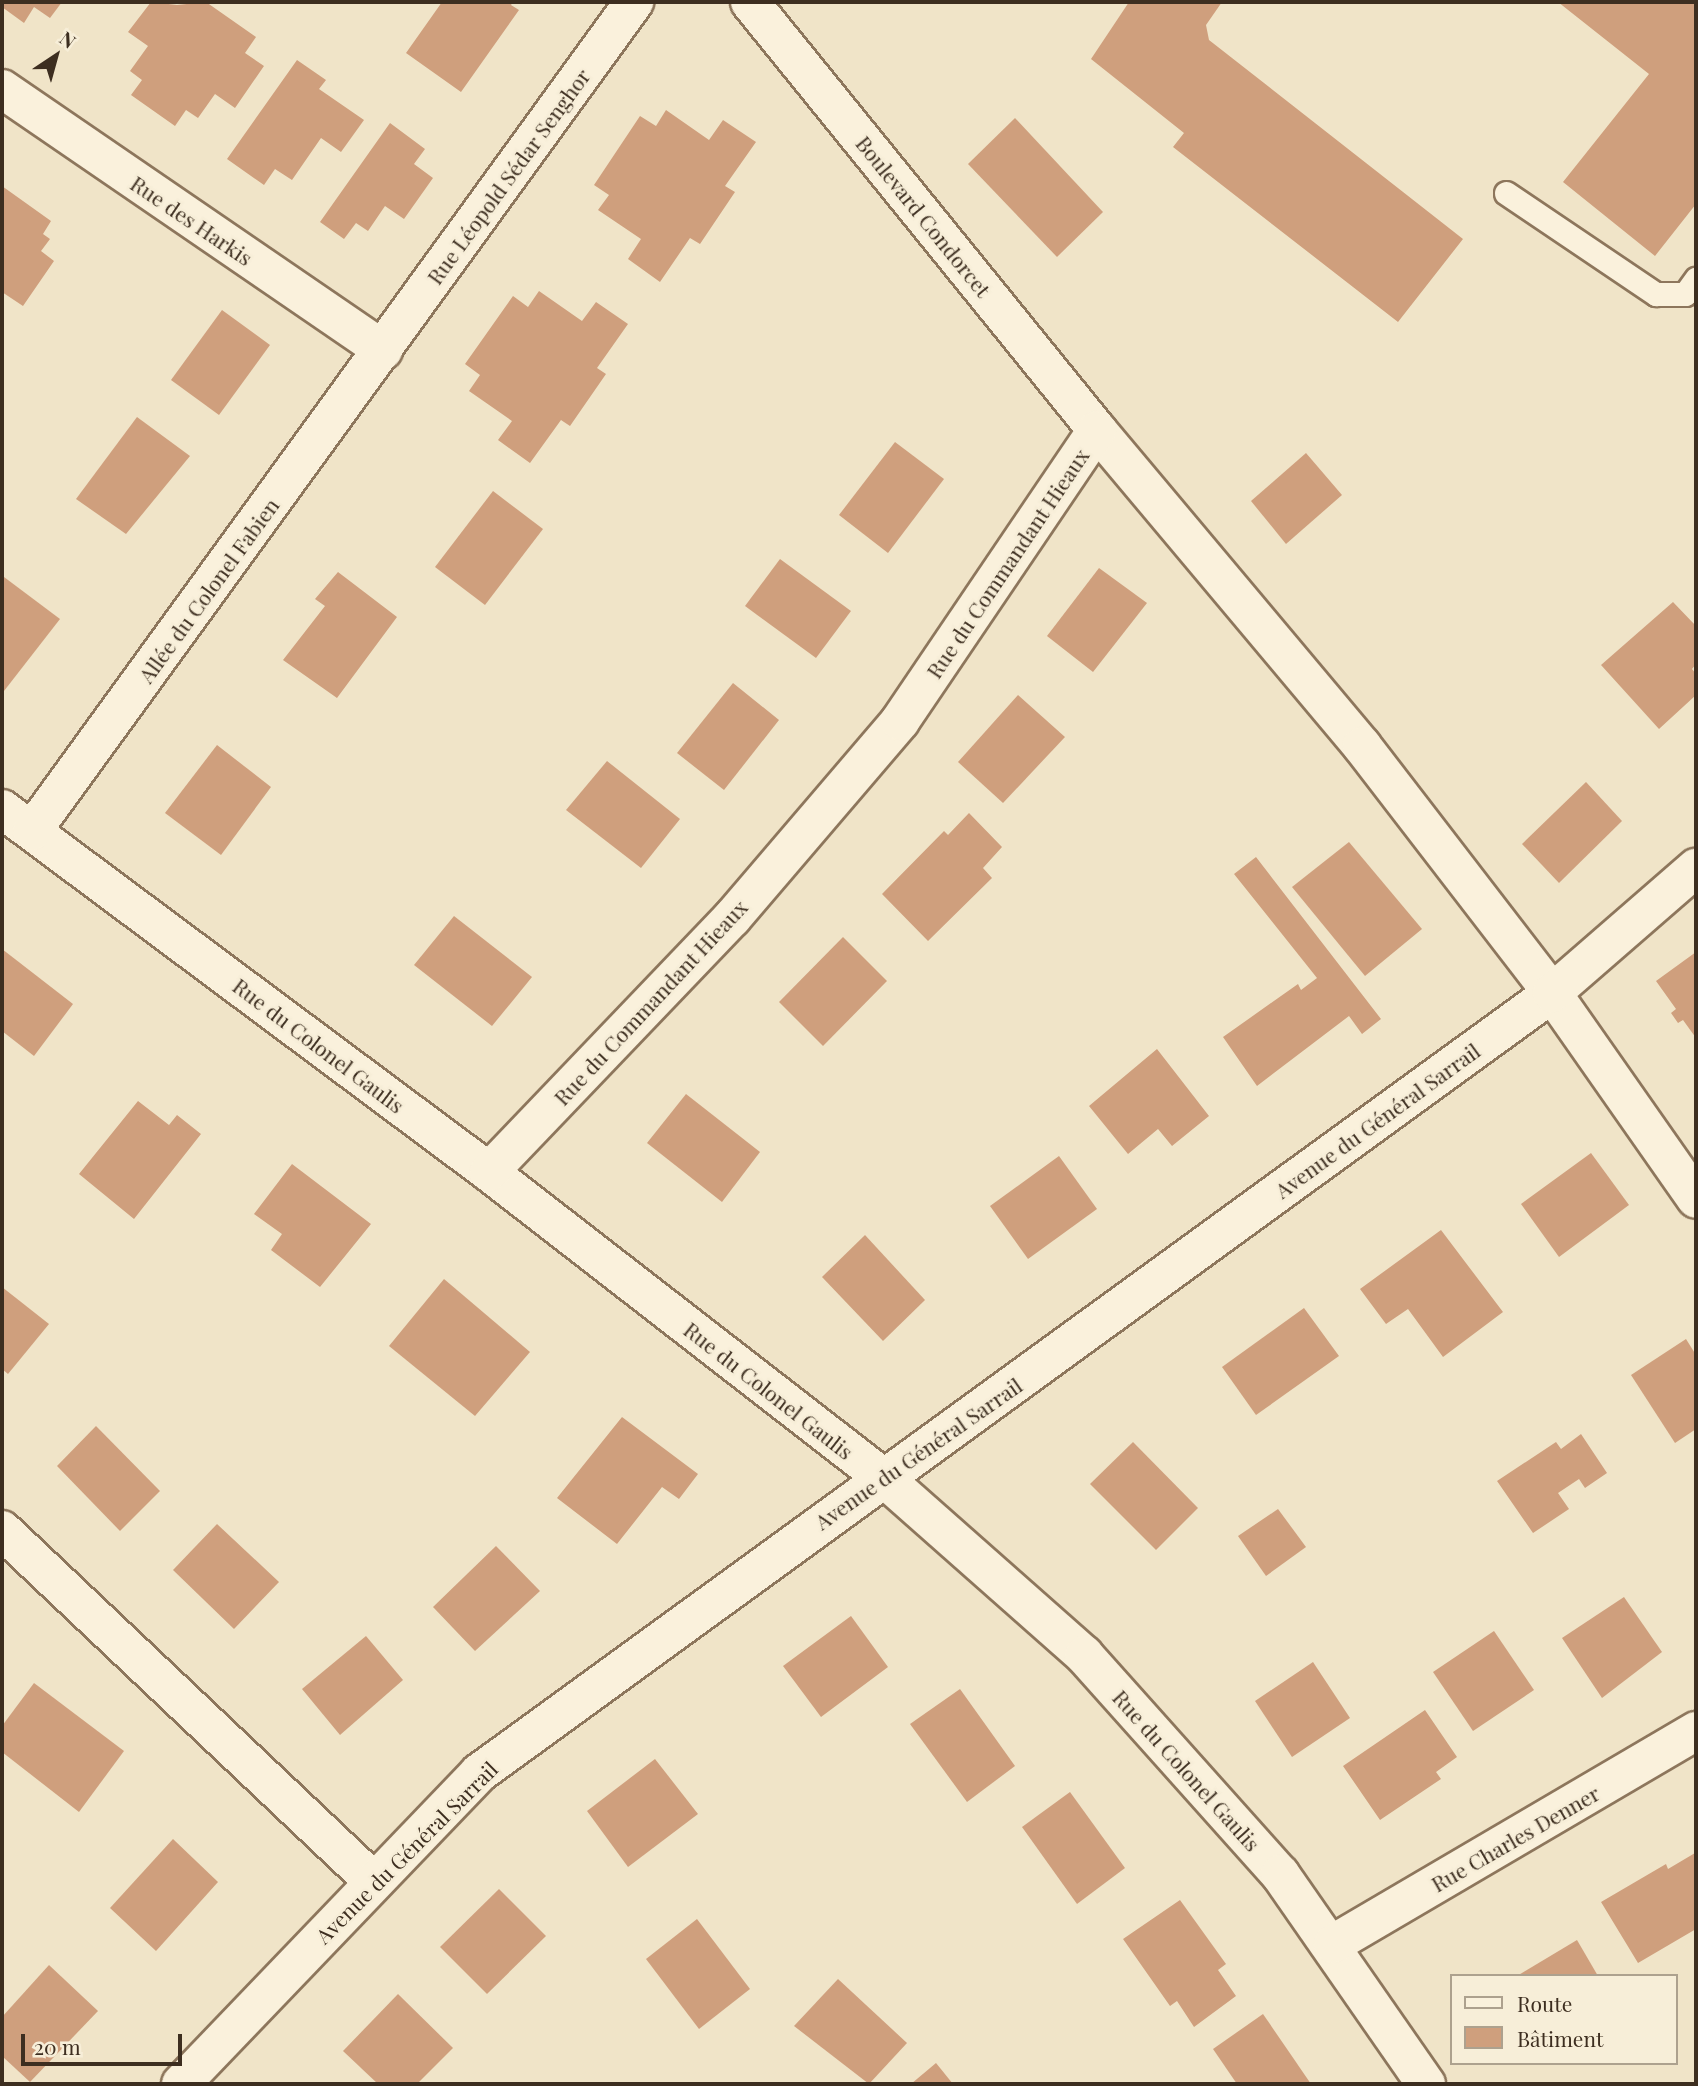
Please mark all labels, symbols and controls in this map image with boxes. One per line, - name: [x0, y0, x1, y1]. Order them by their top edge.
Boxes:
- north arrow: [21, 21, 91, 91]
- text: N: [55, 24, 82, 54]
- street label: Rue Léopold Sédar Senghor: [421, 63, 595, 289]
- street label: Boulevard Condorcet: [851, 131, 997, 301]
- street label: Rue des Harkis: [126, 170, 258, 270]
- street label: Rue du Commandant Hieaux: [921, 443, 1093, 683]
- street label: Allée du Colonel Fabien: [133, 493, 283, 687]
- street label: Rue du Commandant Hieaux: [548, 894, 752, 1110]
- street label: Rue du Colonel Gaulis: [229, 972, 409, 1118]
- street label: Avenue du Général Sarrail: [1270, 1037, 1484, 1203]
- street label: Rue du Colonel Gaulis: [679, 1316, 859, 1464]
- street label: Avenue du Général Sarrail: [810, 1372, 1026, 1534]
- street label: Rue du Colonel Gaulis: [1108, 1684, 1266, 1856]
- street label: Avenue du Général Sarrail: [310, 1756, 502, 1948]
- street label: Rue Charles Denner: [1427, 1780, 1603, 1896]
- legend: [1450, 1974, 1677, 2065]
- text: Route: [1517, 1989, 1572, 2017]
- scale bar: [24, 2020, 186, 2064]
- text: Bâtiment: [1517, 2024, 1603, 2052]
- text: 20 m: [34, 2032, 81, 2060]

